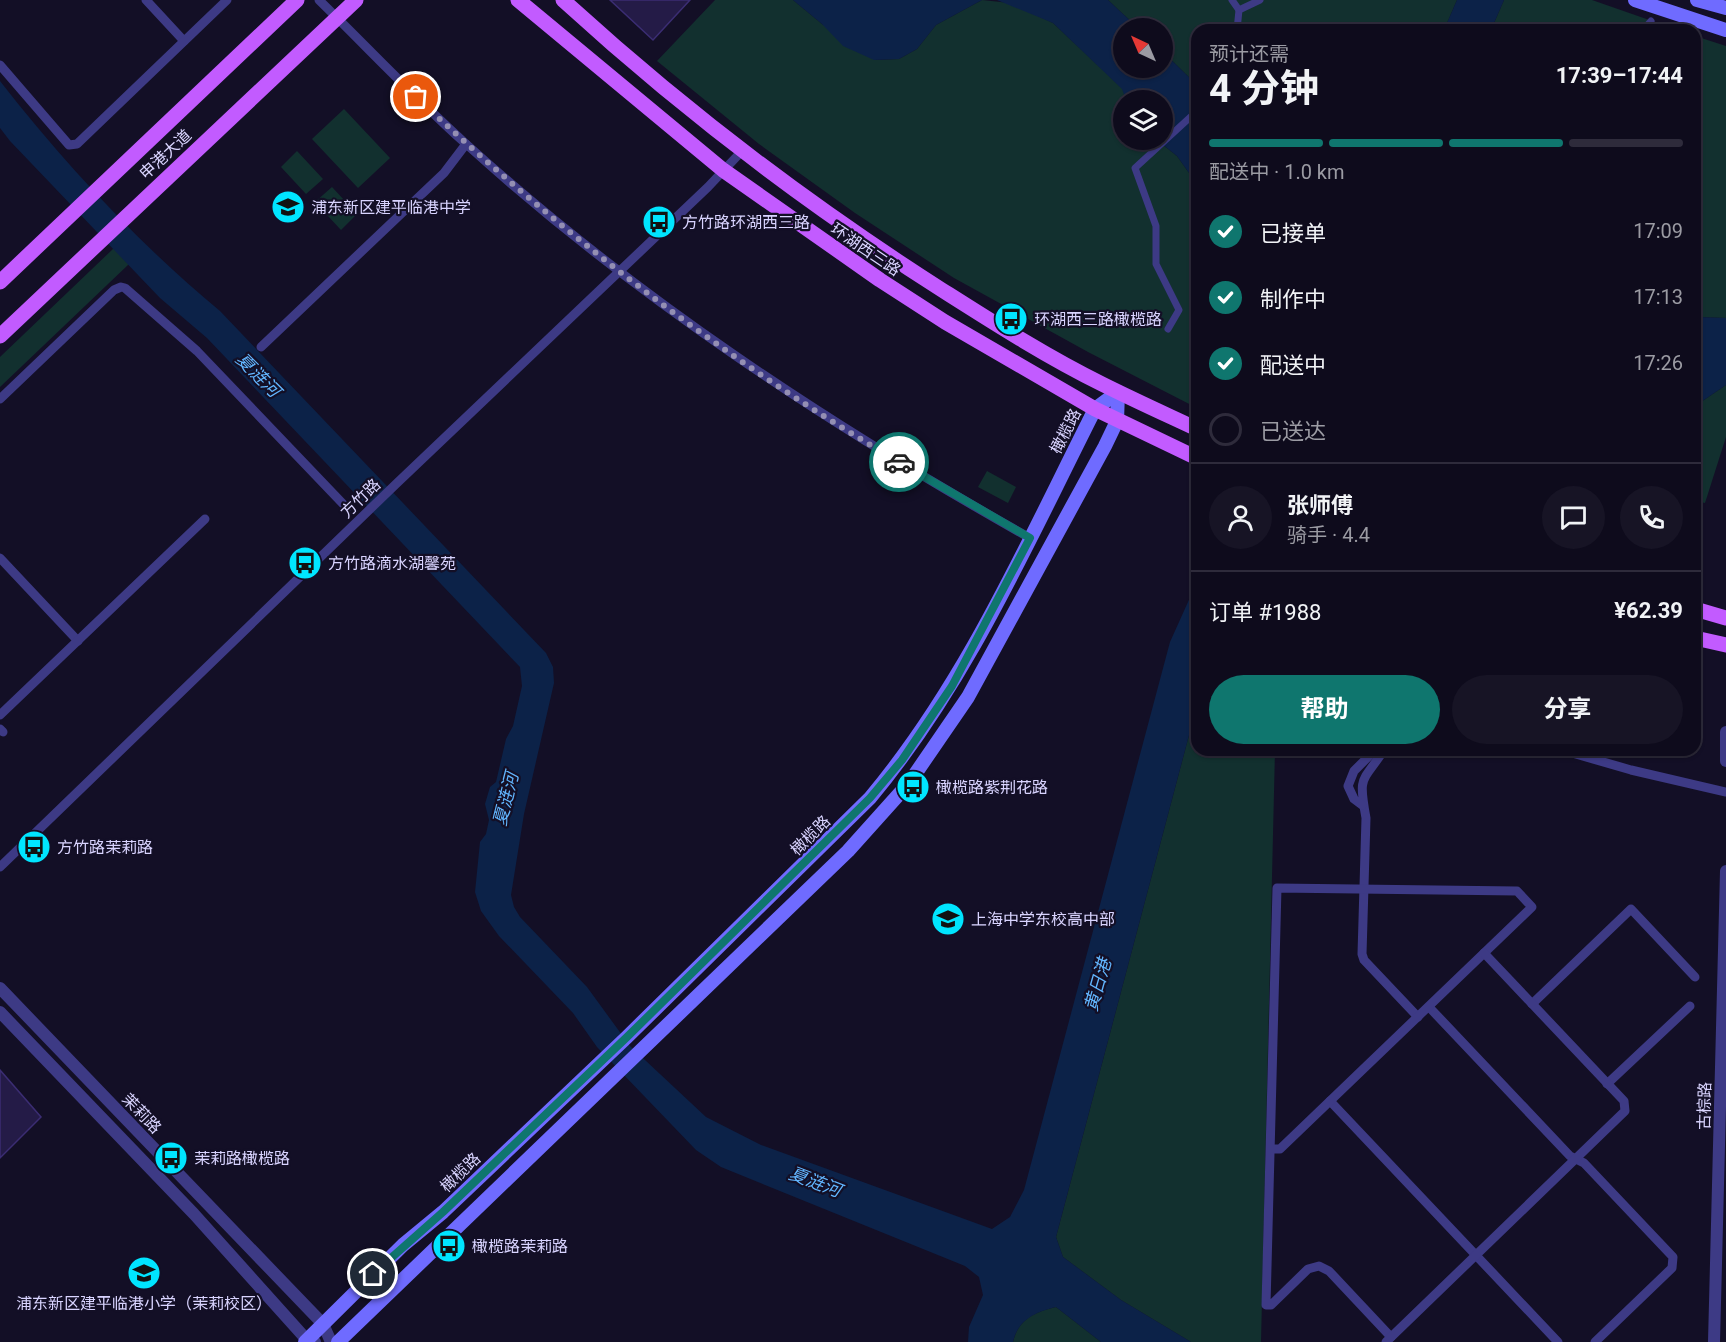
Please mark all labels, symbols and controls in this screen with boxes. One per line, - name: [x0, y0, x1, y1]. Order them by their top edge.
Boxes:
- north arrow: [1113, 18, 1173, 78]
- map controls: [1113, 18, 1173, 150]
- text: 预计还需: [1209, 42, 1289, 66]
- text: 17:39–17:44: [1556, 63, 1683, 88]
- text: 4 分钟: [1209, 66, 1319, 112]
- pin: [390, 71, 441, 122]
- icon: bag: [399, 80, 432, 113]
- button: layers: [1113, 90, 1173, 150]
- street label: 申港大道: [135, 126, 195, 183]
- text: 配送中 · 1.0 km: [1209, 160, 1345, 184]
- school or university icon: 浦东新区建平临港中学: [270, 189, 306, 225]
- place label: 浦东新区建平临港中学: [311, 198, 471, 217]
- bus stop icon: 方竹路环湖西三路: [641, 204, 677, 240]
- place label: 方竹路环湖西三路: [682, 213, 810, 232]
- icon: check: [1209, 215, 1242, 248]
- street label: 环湖西三路: [827, 219, 904, 280]
- text: 17:09: [1633, 219, 1683, 243]
- text: 已接单: [1260, 221, 1326, 246]
- icon: check: [1209, 281, 1242, 314]
- text: 17:13: [1633, 285, 1683, 309]
- text: 制作中: [1260, 287, 1326, 312]
- bus stop icon: 环湖西三路橄榄路: [993, 301, 1029, 337]
- place label: 环湖西三路橄榄路: [1034, 310, 1162, 329]
- icon: check: [1209, 347, 1242, 380]
- water label: 夏涟河: [232, 348, 287, 403]
- text: 17:26: [1633, 351, 1683, 375]
- text: 配送中: [1260, 353, 1326, 378]
- street label: 橄榄路: [1046, 406, 1085, 457]
- text: 已送达: [1260, 419, 1326, 444]
- courier: [869, 432, 929, 492]
- icon: car: [883, 446, 916, 479]
- street label: 方竹路: [336, 475, 384, 522]
- button: person: [1209, 486, 1272, 549]
- button: chat: [1542, 486, 1605, 549]
- button: phone: [1620, 486, 1683, 549]
- text: 张师傅: [1287, 493, 1353, 518]
- text: 骑手 · 4.4: [1287, 523, 1370, 547]
- bus stop icon: 方竹路滴水湖馨苑: [287, 545, 323, 581]
- place label: 方竹路滴水湖馨苑: [328, 554, 456, 573]
- text: ¥62.39: [1614, 598, 1683, 623]
- text: 订单 #1988: [1209, 600, 1321, 625]
- button: 帮助: [1209, 675, 1440, 744]
- button: 分享: [1452, 675, 1683, 744]
- water label: 夏涟河: [489, 767, 523, 828]
- bus stop icon: 橄榄路紫荆花路: [895, 769, 931, 805]
- place label: 橄榄路紫荆花路: [936, 778, 1048, 797]
- street label: 橄榄路: [787, 812, 834, 859]
- bus stop icon: 方竹路茉莉路: [16, 829, 52, 865]
- place label: 方竹路茉莉路: [57, 838, 153, 857]
- school or university icon: 上海中学东校高中部: [930, 901, 966, 937]
- place label: 上海中学东校高中部: [971, 910, 1115, 929]
- water label: 黄日港: [1080, 953, 1116, 1014]
- street label: 古棕路: [1695, 1082, 1714, 1130]
- street label: 茉莉路: [118, 1089, 165, 1137]
- bus stop icon: 茉莉路橄榄路: [153, 1140, 189, 1176]
- place label: 茉莉路橄榄路: [194, 1149, 290, 1168]
- street label: 橄榄路: [436, 1149, 484, 1196]
- water label: 夏涟河: [786, 1162, 847, 1202]
- bus stop icon: 橄榄路茉莉路: [431, 1228, 467, 1264]
- place label: 橄榄路茉莉路: [472, 1237, 568, 1256]
- pin: [347, 1248, 398, 1299]
- school or university icon: 浦东新区建平临港小学（茉莉校区）: [126, 1255, 162, 1291]
- icon: home: [356, 1257, 389, 1290]
- place label: 浦东新区建平临港小学（茉莉校区）: [16, 1294, 272, 1313]

